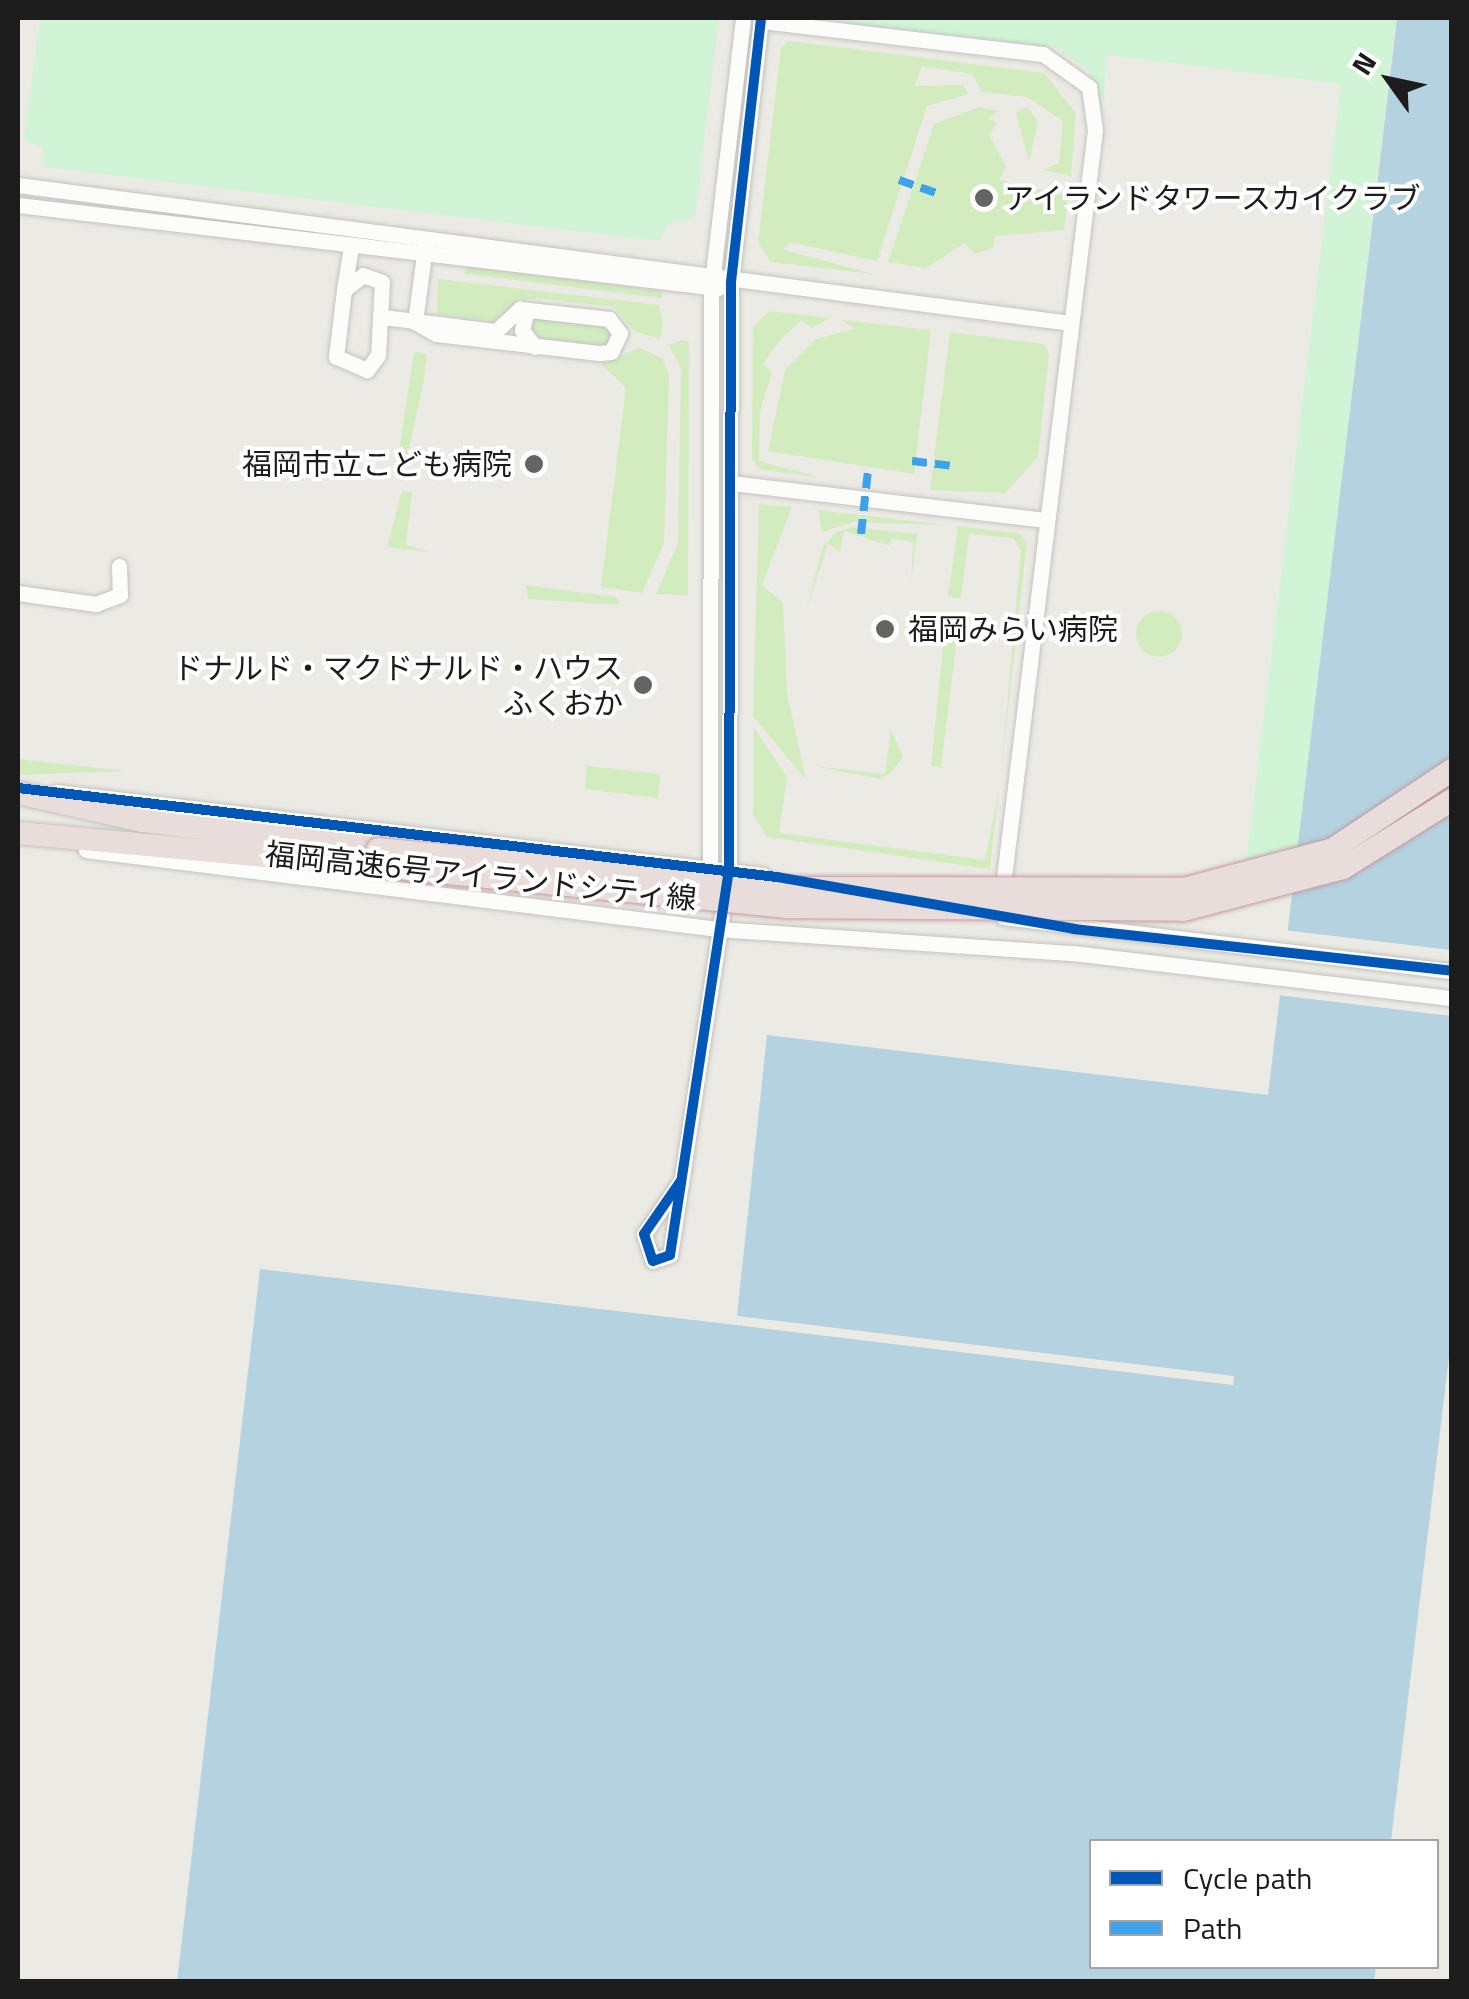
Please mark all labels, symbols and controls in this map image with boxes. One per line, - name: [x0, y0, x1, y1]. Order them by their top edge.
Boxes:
- north arrow: [1339, 30, 1439, 130]
- text: N: [1340, 44, 1387, 83]
- place label: アイランドタワースカイクラブ: [1004, 180, 1424, 216]
- marker: アイランドタワースカイクラブ: [973, 187, 995, 209]
- place label: 福岡市立こども病院: [242, 446, 512, 482]
- marker: 福岡市立こども病院: [521, 451, 547, 477]
- place label: 福岡みらい病院: [908, 611, 1118, 647]
- marker: 福岡みらい病院: [872, 616, 898, 642]
- place label: ドナルド・マクドナルド・ハウス ふくおか: [173, 650, 623, 720]
- marker: ドナルド・マクドナルド・ハウス ふくおか: [632, 674, 654, 696]
- street label: 福岡高速6号アイランドシティ線: [262, 835, 700, 917]
- legend: [1089, 1839, 1439, 1969]
- text: Cycle path: [1183, 1855, 1312, 1901]
- text: Path: [1183, 1905, 1242, 1951]

